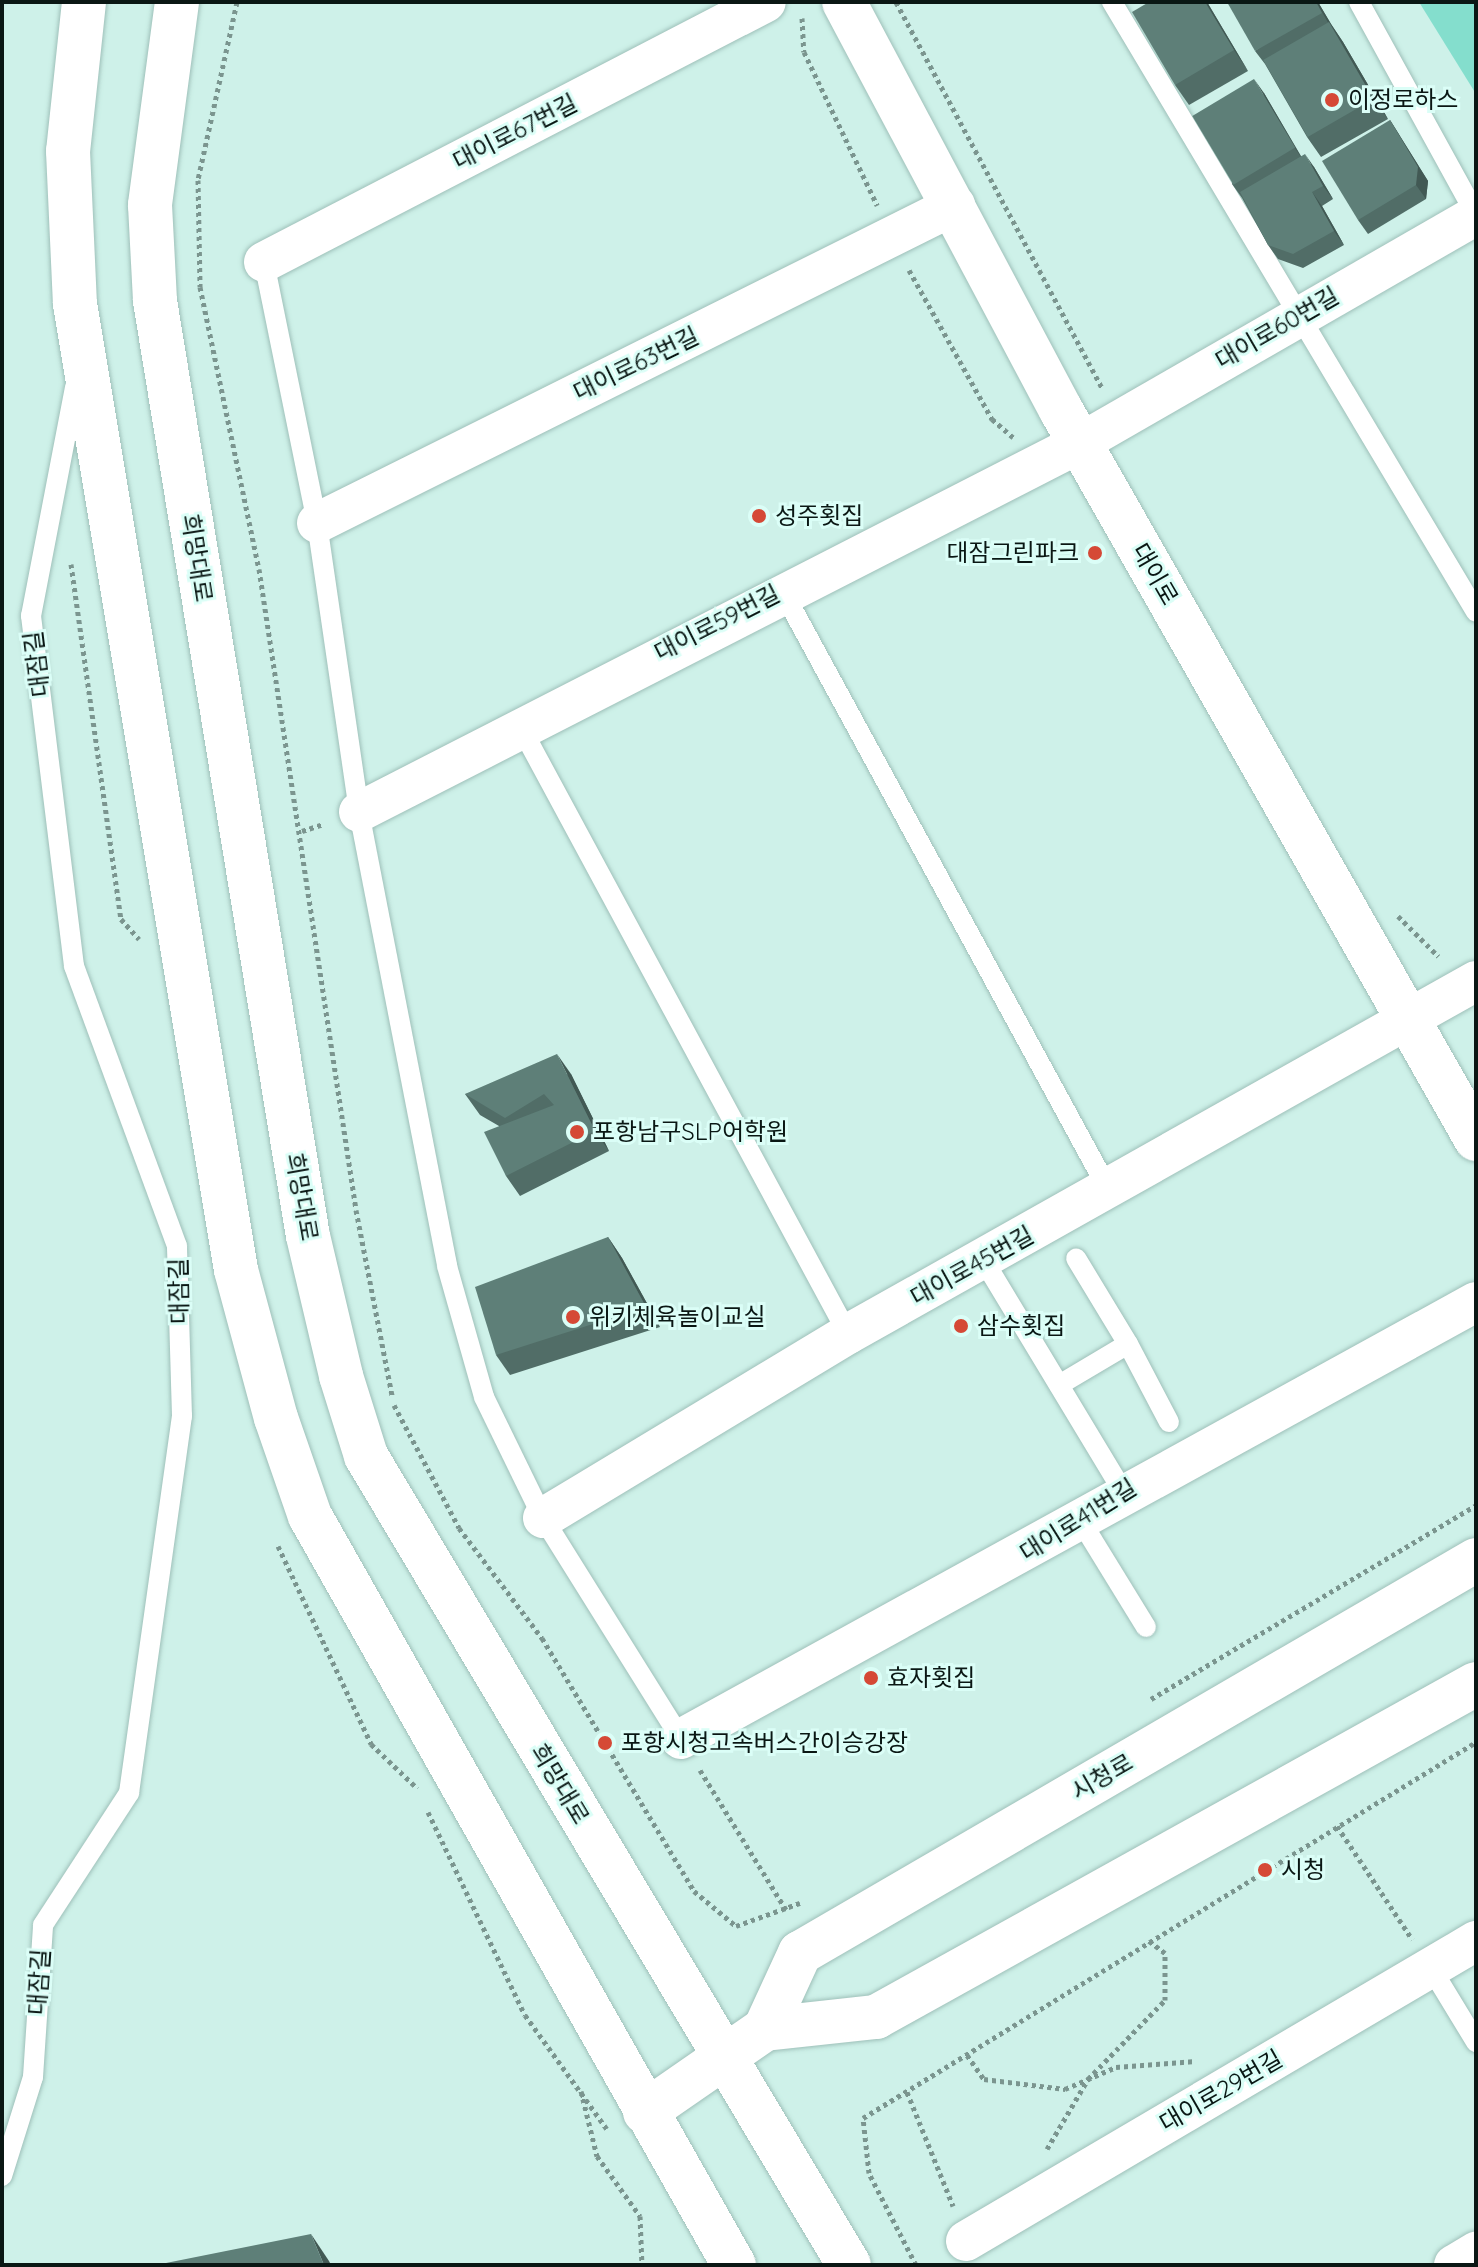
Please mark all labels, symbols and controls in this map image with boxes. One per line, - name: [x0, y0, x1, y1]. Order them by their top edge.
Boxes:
- place label: 이정로하스: [1348, 86, 1458, 114]
- street label: 대이로67번길: [448, 88, 582, 176]
- marker: 이정로하스: [1323, 91, 1341, 109]
- street label: 대이로60번길: [1210, 281, 1344, 375]
- street label: 대이로63번길: [569, 321, 703, 407]
- place label: 성주횟집: [775, 502, 863, 530]
- marker: 성주횟집: [750, 507, 768, 525]
- street label: 희망대로: [176, 512, 218, 604]
- street label: 대이로: [1126, 538, 1184, 610]
- place label: 대잠그린파크: [947, 539, 1079, 567]
- marker: 대잠그린파크: [1086, 544, 1104, 562]
- street label: 대이로59번길: [649, 579, 785, 667]
- street label: 대잠길: [19, 629, 55, 699]
- place label: 포항남구SLP어학원: [593, 1118, 788, 1146]
- marker: 포항남구SLP어학원: [568, 1123, 586, 1141]
- street label: 희망대로: [280, 1151, 324, 1243]
- street label: 대이로45번길: [905, 1220, 1039, 1312]
- street label: 대잠길: [164, 1258, 194, 1324]
- place label: 위키체육놀이교실: [589, 1303, 766, 1331]
- marker: 위키체육놀이교실: [564, 1308, 582, 1326]
- place label: 삼수횟집: [977, 1312, 1065, 1340]
- marker: 삼수횟집: [952, 1317, 970, 1335]
- street label: 대이로41번길: [1015, 1473, 1141, 1567]
- place label: 효자횟집: [887, 1664, 975, 1692]
- marker: 효자횟집: [862, 1669, 880, 1687]
- place label: 포항시청고속버스간이승강장: [621, 1729, 908, 1757]
- marker: 포항시청고속버스간이승강장: [596, 1734, 614, 1752]
- street label: 희망대로: [525, 1739, 595, 1829]
- street label: 시청로: [1066, 1748, 1138, 1806]
- place label: 시청: [1281, 1856, 1325, 1884]
- marker: 시청: [1256, 1861, 1274, 1879]
- street label: 대잠길: [22, 1948, 56, 2016]
- street label: 대이로29번길: [1154, 2044, 1288, 2138]

